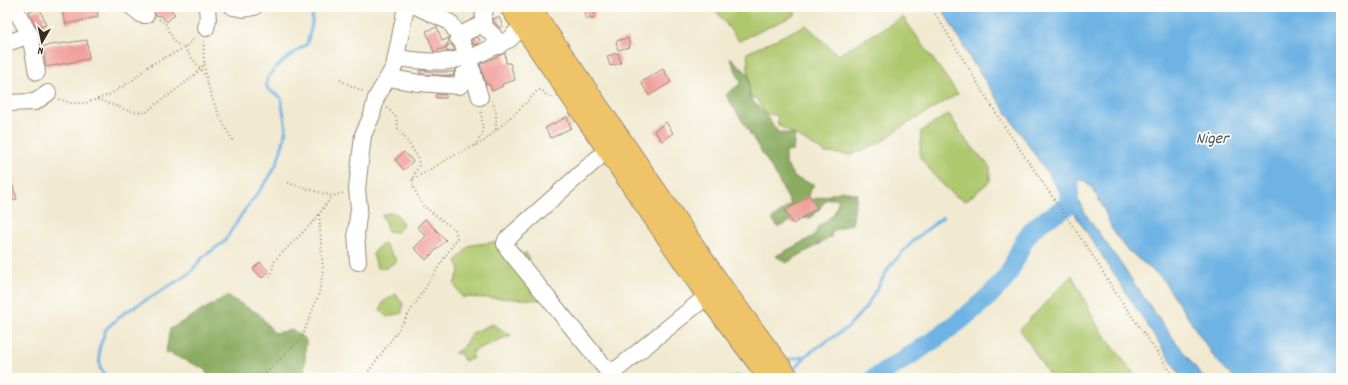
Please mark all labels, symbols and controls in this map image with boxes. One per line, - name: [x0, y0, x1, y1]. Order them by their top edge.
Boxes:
- north arrow: [22, 22, 62, 62]
- text: N: [36, 41, 45, 58]
- water label: Niger: [1196, 128, 1230, 152]

